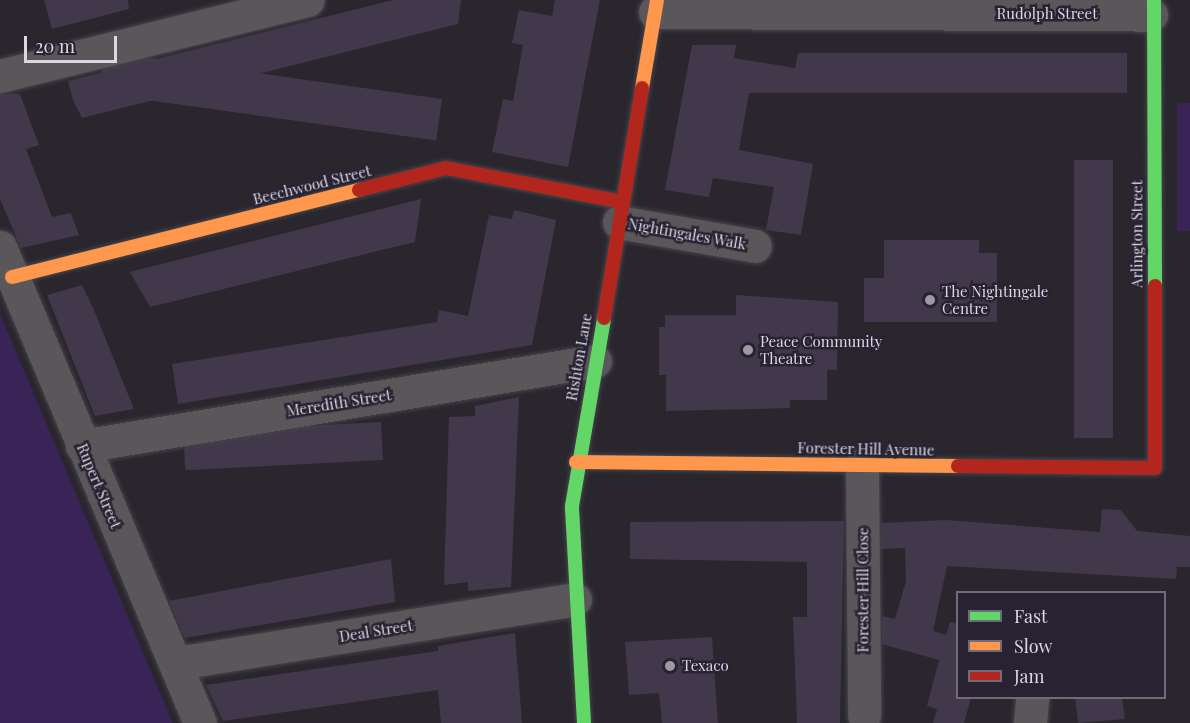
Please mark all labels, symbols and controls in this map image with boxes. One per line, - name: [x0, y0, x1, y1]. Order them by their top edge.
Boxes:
- street label: Rudolph Street: [996, 5, 1098, 23]
- scale bar: [27, 24, 120, 62]
- text: 20 m: [35, 34, 75, 58]
- street label: Beechwood Street: [251, 162, 373, 208]
- street label: Arlington Street: [1128, 180, 1146, 288]
- street label: Nightingales Walk: [626, 215, 748, 253]
- place label: The Nightingale Centre: [942, 282, 1048, 317]
- marker: The Nightingale Centre: [923, 293, 937, 307]
- street label: Rishton Lane: [562, 312, 596, 402]
- place label: Peace Community Theatre: [760, 332, 882, 367]
- marker: Peace Community Theatre: [741, 343, 755, 357]
- street label: Meredith Street: [285, 386, 393, 420]
- street label: Forester Hill Avenue: [797, 439, 935, 459]
- street label: Rupert Street: [73, 441, 125, 531]
- street label: Forester Hill Close: [854, 527, 872, 653]
- legend: [956, 591, 1166, 699]
- text: Fast: [1014, 604, 1047, 628]
- street label: Deal Street: [338, 616, 414, 646]
- text: Slow: [1014, 634, 1052, 658]
- place label: Texaco: [682, 657, 729, 675]
- marker: Texaco: [663, 659, 677, 673]
- text: Jam: [1014, 664, 1044, 688]

